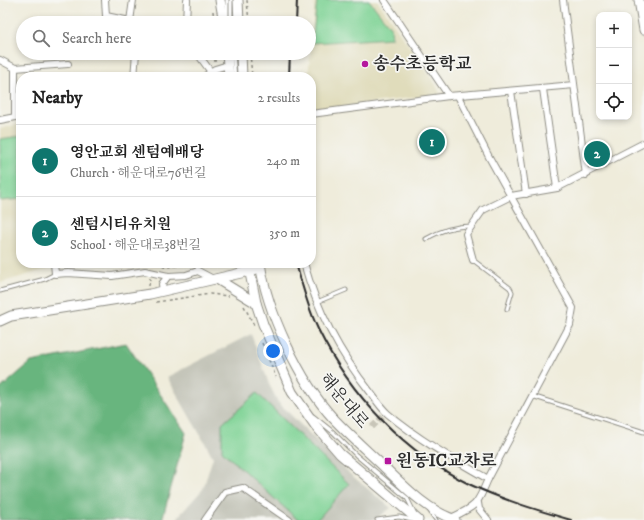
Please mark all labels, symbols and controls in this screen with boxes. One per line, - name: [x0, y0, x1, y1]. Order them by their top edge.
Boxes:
- map controls: [596, 12, 632, 120]
- button: +: [596, 12, 632, 48]
- search box: [16, 16, 316, 60]
- icon: search: [30, 27, 52, 49]
- text: Search here: [62, 29, 131, 48]
- button: −: [596, 48, 632, 84]
- place label: 송수초등학교: [373, 53, 472, 75]
- marker: 송수초등학교: [360, 59, 370, 69]
- button: locate: [596, 84, 632, 120]
- text: Nearby: [32, 87, 82, 109]
- text: 2 results: [258, 90, 300, 106]
- pin: 1: [419, 127, 445, 157]
- pin: 2: [584, 139, 610, 169]
- text: 영안교회 센텀예배당: [70, 143, 204, 162]
- text: 1: [43, 153, 47, 169]
- text: 240 m: [267, 153, 300, 169]
- text: Church · 해운대로76번길: [70, 165, 207, 181]
- text: 센텀시티유치원: [70, 215, 171, 234]
- text: 2: [42, 225, 48, 241]
- text: 350 m: [269, 225, 300, 241]
- text: School · 해운대로38번길: [70, 237, 201, 253]
- your location: [263, 341, 283, 361]
- street label: 해운대로: [314, 369, 374, 434]
- place label: 원동IC교차로: [396, 450, 497, 472]
- marker: 원동IC교차로: [383, 456, 393, 466]

